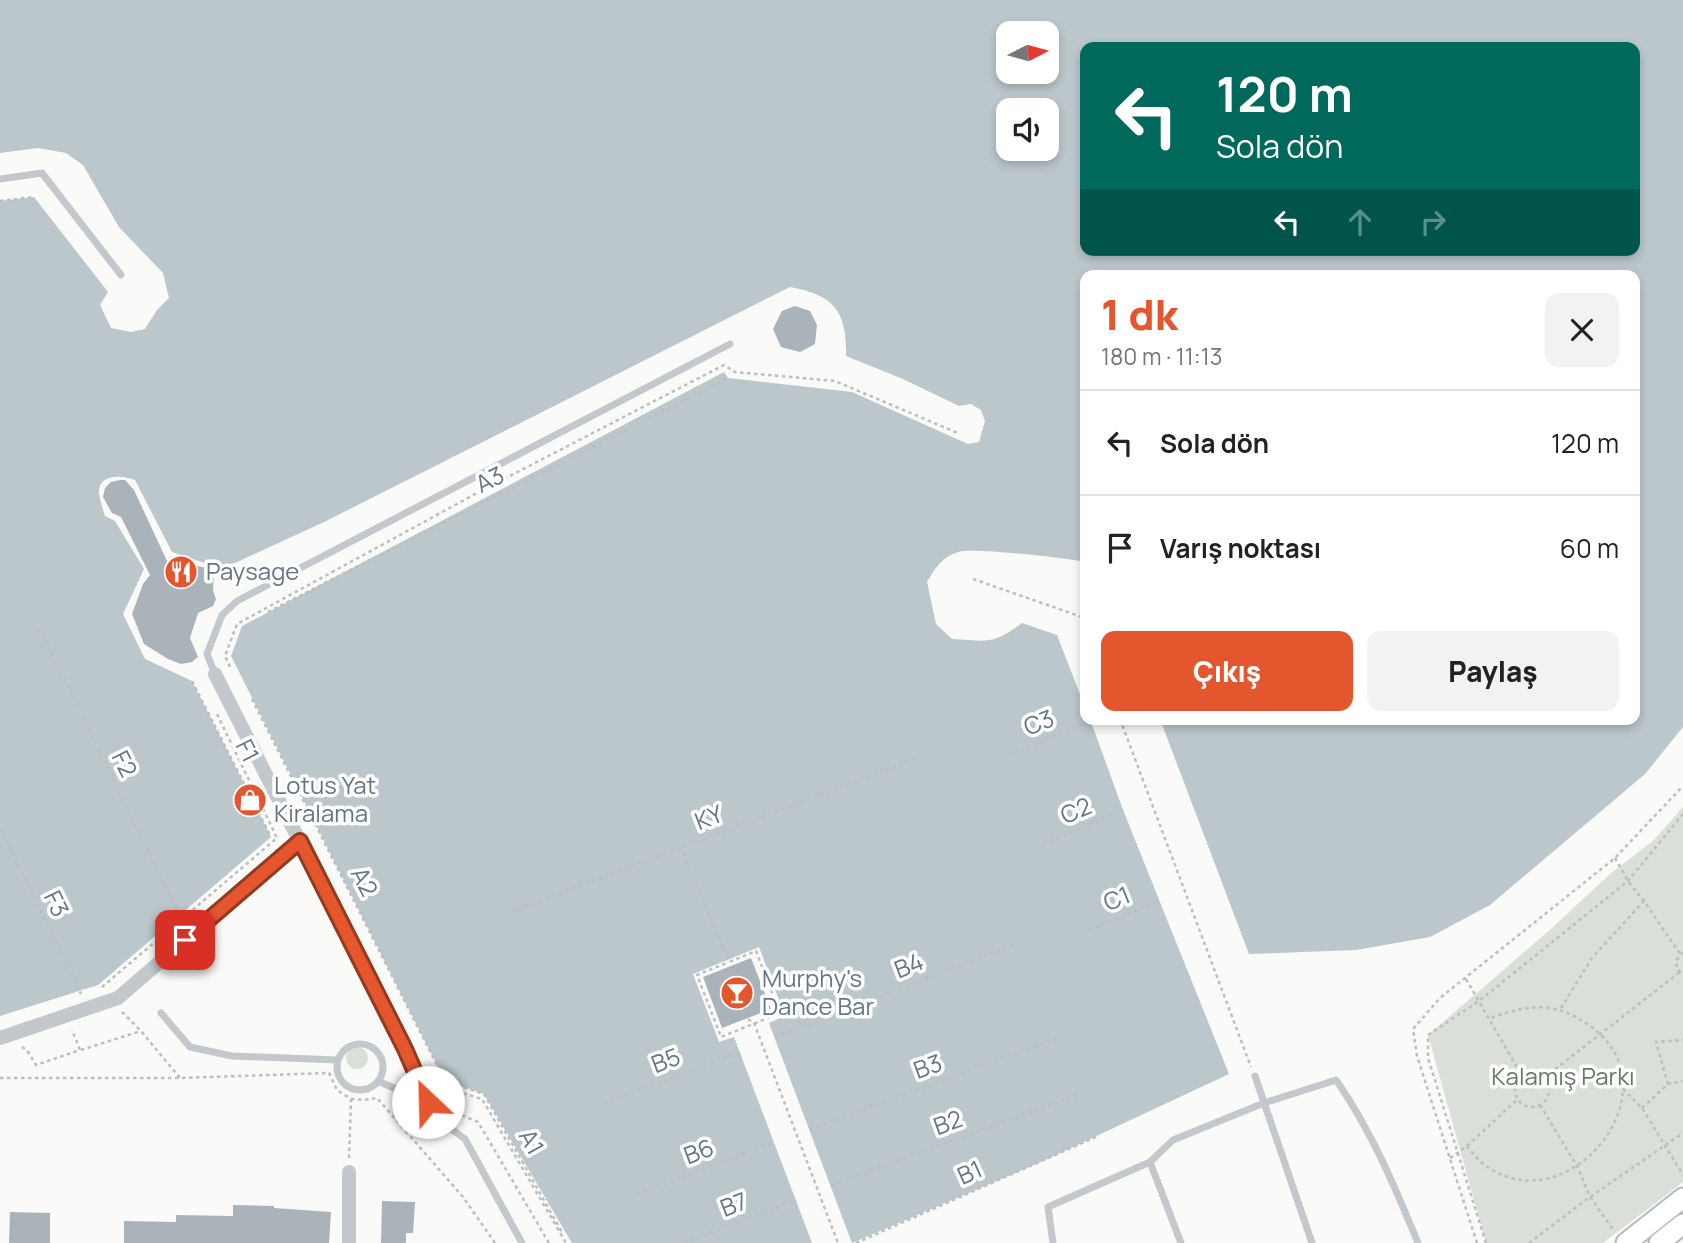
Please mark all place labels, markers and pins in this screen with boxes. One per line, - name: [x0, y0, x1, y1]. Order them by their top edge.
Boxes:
- restaurant icon: Paysage: [162, 553, 200, 591]
- place label: Paysage: [206, 554, 299, 587]
- place label: Lotus Yat Kiralama: [274, 768, 376, 829]
- shop icon: Lotus Yat Kiralama: [231, 781, 269, 819]
- pin: [155, 910, 215, 970]
- place label: Murphy's Dance Bar: [762, 961, 874, 1022]
- bar icon: Murphy's Dance Bar: [718, 974, 756, 1012]

